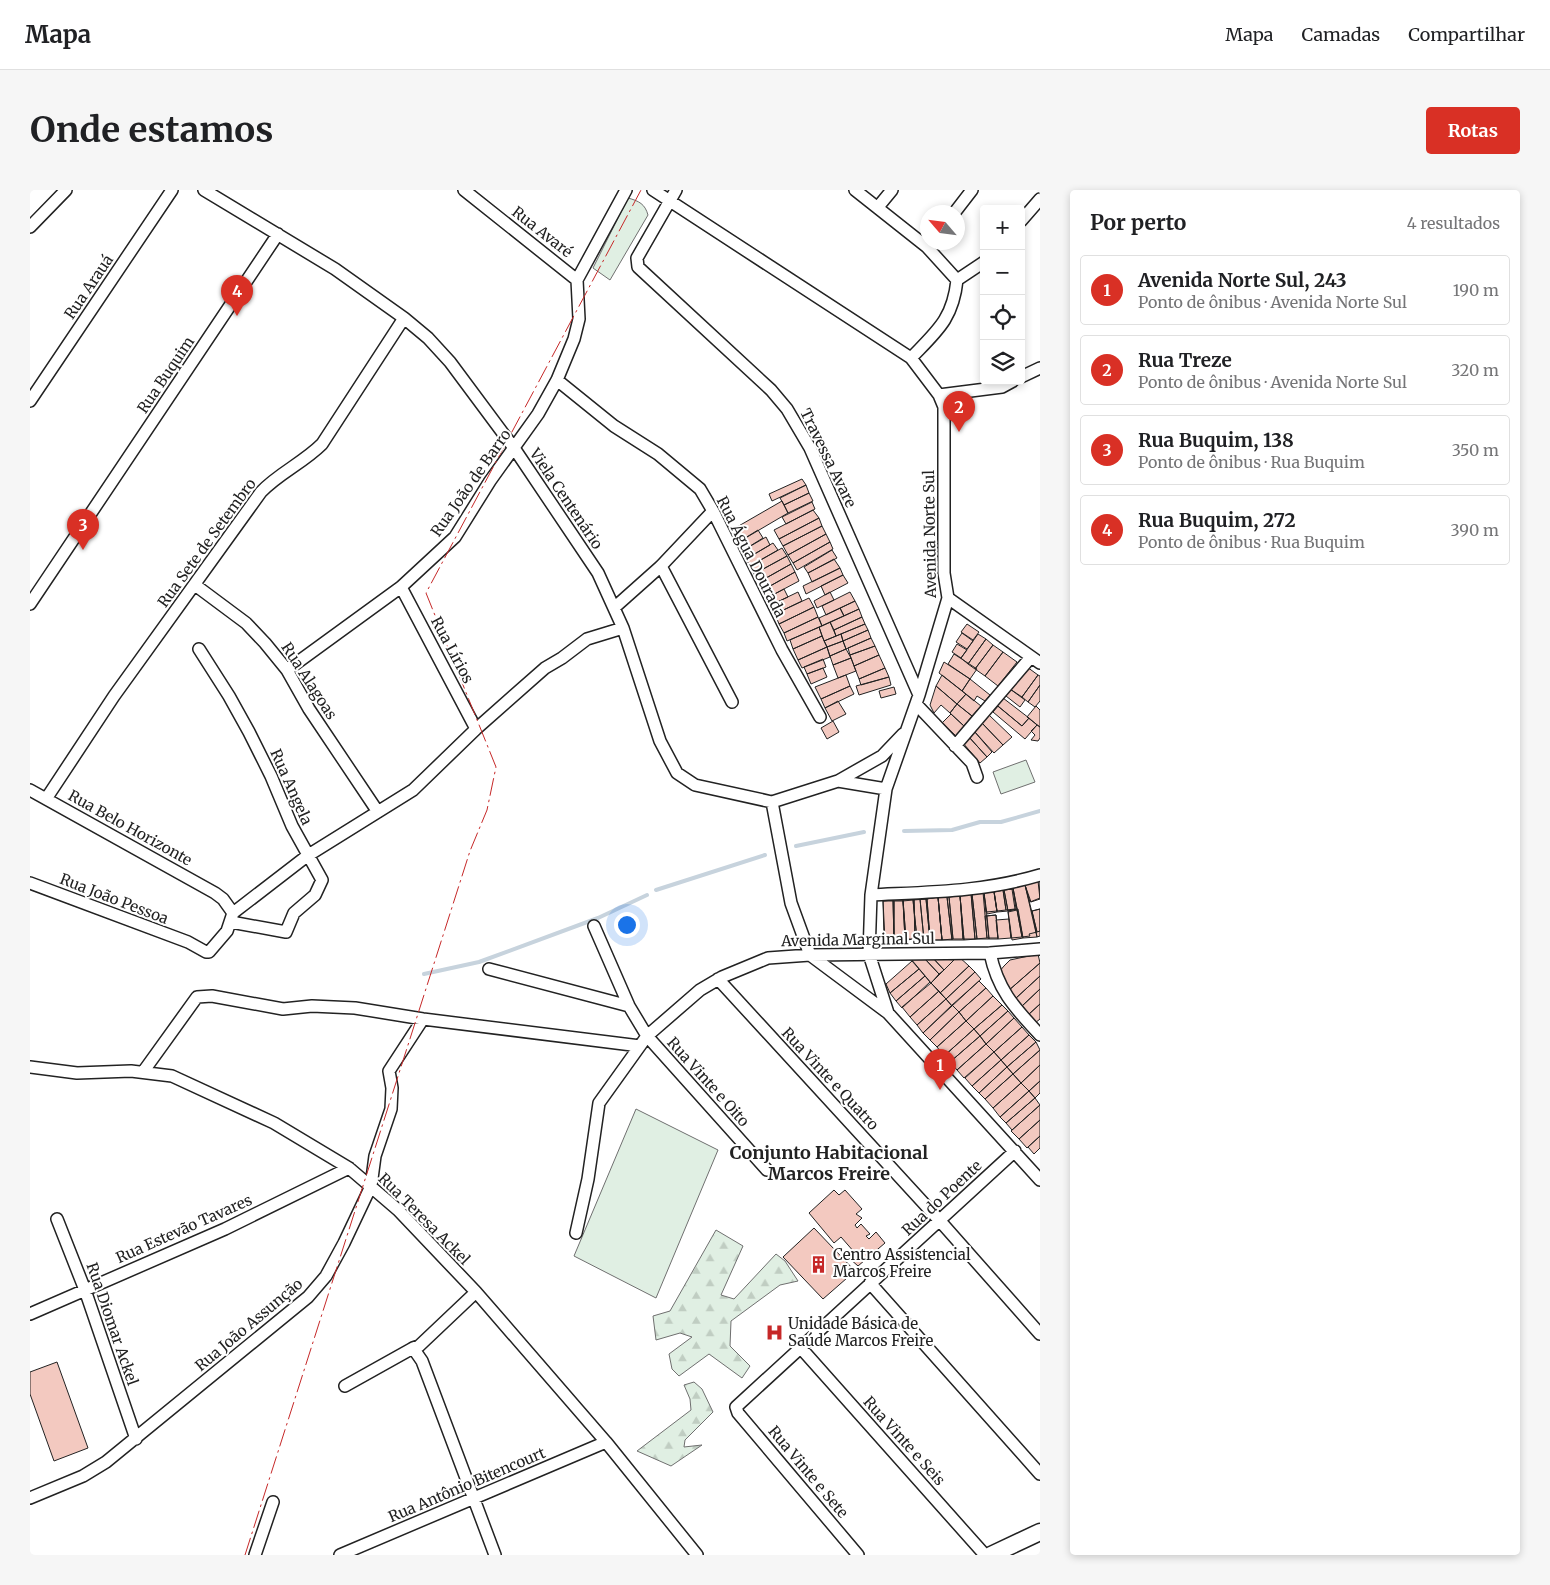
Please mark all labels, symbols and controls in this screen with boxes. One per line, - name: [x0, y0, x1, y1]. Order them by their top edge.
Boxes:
- text: Mapa: [25, 19, 91, 50]
- text: Mapa: [1225, 23, 1274, 46]
- text: Camadas: [1302, 23, 1380, 46]
- text: Compartilhar: [1408, 23, 1525, 46]
- button: Rotas: [1426, 107, 1520, 154]
- text: Onde estamos: [30, 108, 273, 152]
- street label: Rua Avaré: [508, 202, 576, 261]
- north arrow: [920, 205, 965, 250]
- map controls: [980, 205, 1025, 385]
- button: +: [980, 205, 1025, 250]
- text: Por perto: [1090, 209, 1186, 236]
- text: 4 resultados: [1407, 213, 1500, 233]
- button: −: [980, 250, 1025, 295]
- street label: Rua Arauá: [60, 251, 117, 323]
- text: Avenida Norte Sul, 243: [1138, 268, 1347, 292]
- pin: 4: [221, 275, 253, 316]
- text: 1: [1103, 280, 1111, 300]
- text: 190 m: [1453, 280, 1499, 300]
- text: Ponto de ônibus · Avenida Norte Sul: [1138, 292, 1407, 312]
- button: locate: [980, 295, 1025, 340]
- street label: Rua Buquim: [133, 333, 198, 417]
- button: layers: [980, 340, 1025, 385]
- text: Rua Treze: [1138, 348, 1232, 372]
- text: 2: [1102, 360, 1112, 380]
- text: 320 m: [1451, 360, 1499, 380]
- text: Ponto de ônibus · Avenida Norte Sul: [1138, 372, 1407, 392]
- pin: 2: [943, 391, 975, 432]
- street label: Travessa Avare: [796, 405, 861, 511]
- street label: Rua João de Barro: [426, 425, 515, 540]
- text: Rua Buquim, 138: [1138, 428, 1294, 452]
- text: 3: [1102, 440, 1112, 460]
- text: 350 m: [1452, 440, 1499, 460]
- street label: Viela Centenário: [525, 444, 607, 553]
- text: Ponto de ônibus · Rua Buquim: [1138, 452, 1365, 472]
- street label: Avenida Norte Sul: [919, 469, 940, 599]
- street label: Rua Sete de Setembro: [153, 474, 260, 611]
- street label: Rua Água Dourada: [713, 493, 791, 621]
- text: Rua Buquim, 272: [1138, 508, 1296, 532]
- pin: 3: [67, 509, 99, 550]
- text: 4: [1102, 520, 1112, 540]
- text: 390 m: [1451, 520, 1499, 540]
- text: Ponto de ônibus · Rua Buquim: [1138, 532, 1365, 552]
- street label: Rua Lírios: [427, 613, 478, 686]
- street label: Rua Alagoas: [277, 639, 341, 723]
- street label: Rua Angela: [266, 746, 317, 828]
- street label: Rua Belo Horizonte: [65, 786, 196, 870]
- street label: Rua João Pessoa: [57, 869, 171, 928]
- your location: [614, 912, 640, 938]
- street label: Avenida Marginal Sul: [780, 929, 935, 950]
- street label: Rua Vinte e Quatro: [778, 1023, 883, 1134]
- street label: Rua Vinte e Oito: [663, 1033, 754, 1130]
- pin: 1: [924, 1049, 956, 1090]
- district label: Conjunto Habitacional Marcos Freire: [730, 1141, 928, 1185]
- street label: Rua do Poente: [898, 1156, 986, 1239]
- street label: Rua Teresa Ackel: [374, 1169, 474, 1269]
- street label: Rua Estevão Tavares: [113, 1190, 255, 1267]
- place label: Centro Assistencial Marcos Freire: [833, 1245, 971, 1281]
- building icon: Centro Assistencial Marcos Freire: [809, 1254, 829, 1274]
- street label: Rua Diomar Ackel: [83, 1260, 143, 1388]
- street label: Rua João Assunção: [191, 1274, 307, 1375]
- place label: Unidade Básica de Saúde Marcos Freire: [788, 1314, 933, 1350]
- hospital icon: Unidade Básica de Saúde Marcos Freire: [764, 1323, 784, 1343]
- street label: Rua Vinte e Seis: [859, 1392, 949, 1489]
- street label: Rua Vinte e Sete: [764, 1422, 853, 1522]
- street label: Rua Antônio Bitencourt: [385, 1443, 548, 1526]

